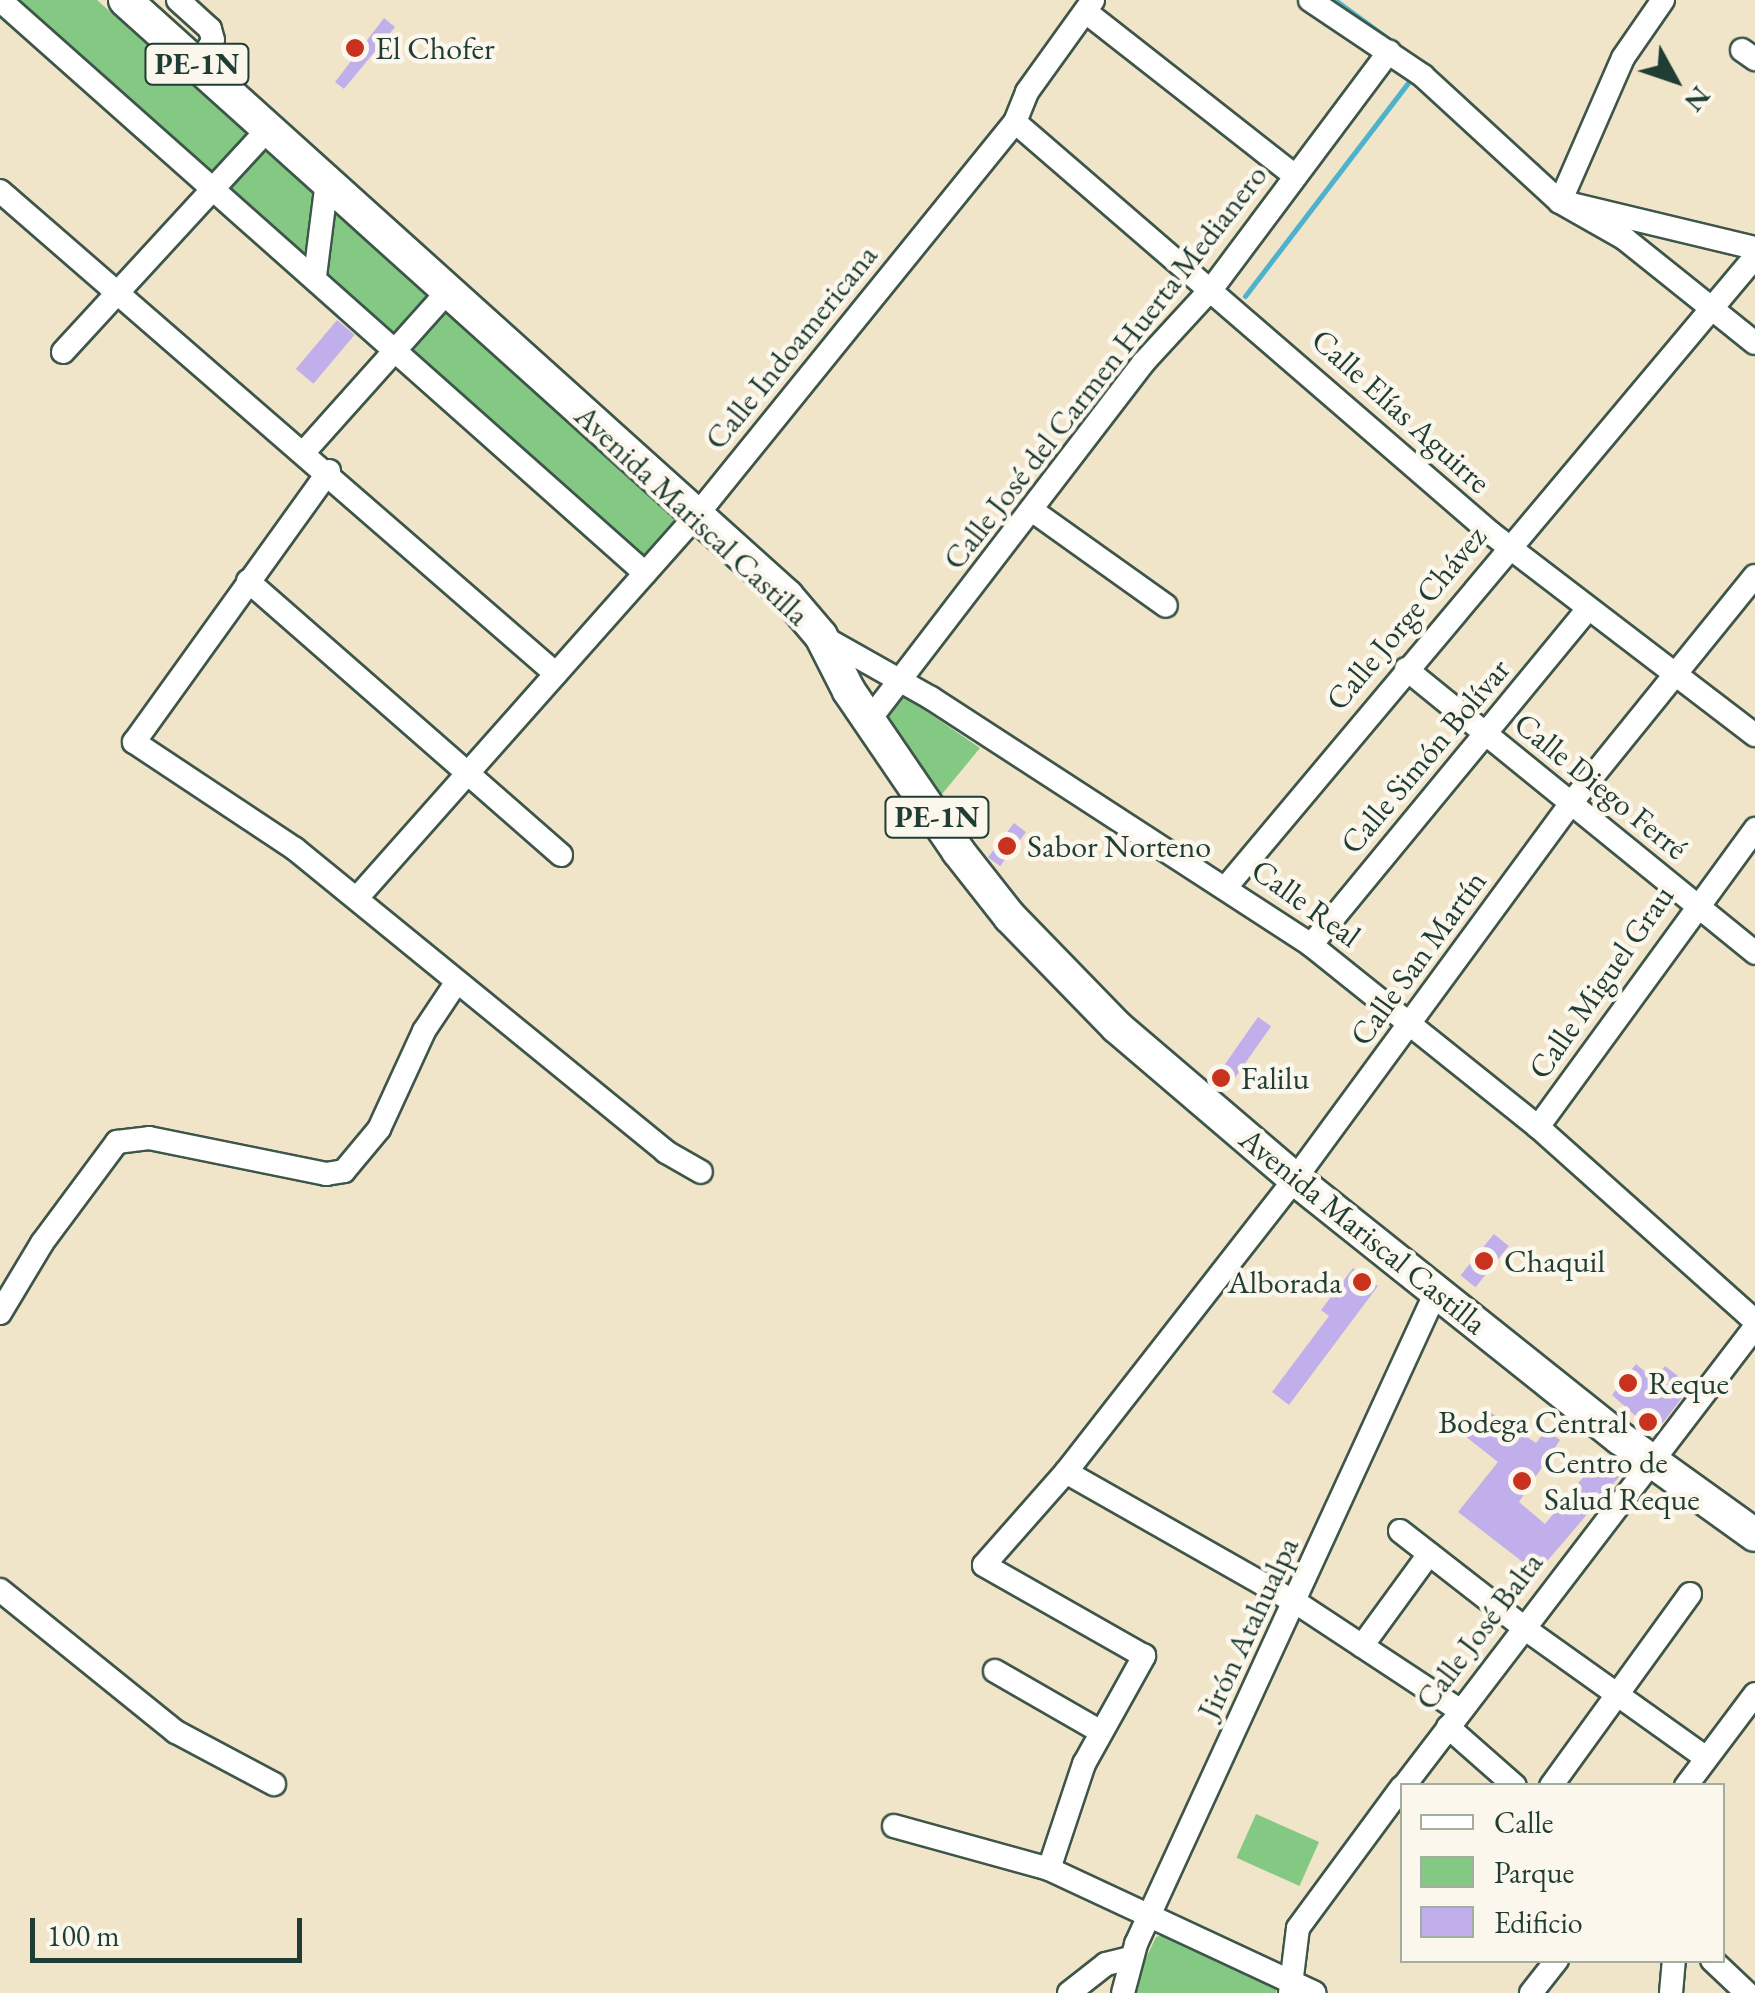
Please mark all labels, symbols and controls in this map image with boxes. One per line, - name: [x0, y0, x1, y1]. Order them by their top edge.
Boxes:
- place label: El Chofer: [375, 29, 495, 67]
- north arrow: [1625, 30, 1725, 130]
- marker: El Chofer: [344, 37, 366, 59]
- road number: PE-1N: [142, 39, 252, 89]
- text: N: [1677, 79, 1719, 120]
- street label: Calle José del Carmen Huerta Medianero: [935, 157, 1275, 577]
- street label: Calle Indoamericana: [697, 237, 885, 457]
- street label: Calle Elías Aguirre: [1304, 321, 1498, 501]
- street label: Avenida Mariscal Castilla: [567, 396, 817, 634]
- street label: Calle Jorge Chávez: [1318, 518, 1494, 718]
- street label: Calle Simón Bolívar: [1332, 651, 1518, 861]
- street label: Calle Diego Ferré: [1507, 704, 1695, 868]
- road number: PE-1N: [882, 792, 992, 842]
- place label: Sabor Norteno: [1027, 827, 1211, 865]
- marker: Sabor Norteno: [996, 835, 1018, 857]
- street label: Calle Real: [1244, 851, 1368, 955]
- street label: Calle San Martín: [1342, 863, 1494, 1053]
- street label: Calle Miguel Grau: [1520, 878, 1682, 1086]
- place label: Falilu: [1241, 1059, 1309, 1097]
- marker: Falilu: [1210, 1067, 1232, 1089]
- street label: Avenida Mariscal Castilla: [1232, 1120, 1494, 1342]
- place label: Chaquil: [1504, 1242, 1605, 1280]
- marker: Chaquil: [1473, 1250, 1495, 1272]
- place label: Alborada: [1227, 1263, 1342, 1301]
- marker: Alborada: [1351, 1271, 1373, 1293]
- place label: Reque: [1648, 1364, 1729, 1402]
- marker: Reque: [1617, 1372, 1639, 1394]
- place label: Bodega Central: [1438, 1403, 1628, 1441]
- marker: Bodega Central: [1637, 1411, 1659, 1433]
- place label: Centro de Salud Reque: [1544, 1444, 1700, 1519]
- marker: Centro de Salud Reque: [1509, 1468, 1535, 1494]
- street label: Jirón Atahualpa: [1189, 1531, 1307, 1725]
- street label: Calle José Balta: [1407, 1544, 1551, 1718]
- legend: [1400, 1783, 1725, 1963]
- text: Calle: [1494, 1803, 1553, 1842]
- text: Parque: [1494, 1853, 1574, 1892]
- scale bar: [35, 1898, 308, 1960]
- text: Edificio: [1494, 1903, 1583, 1942]
- text: 100 m: [47, 1916, 120, 1955]

